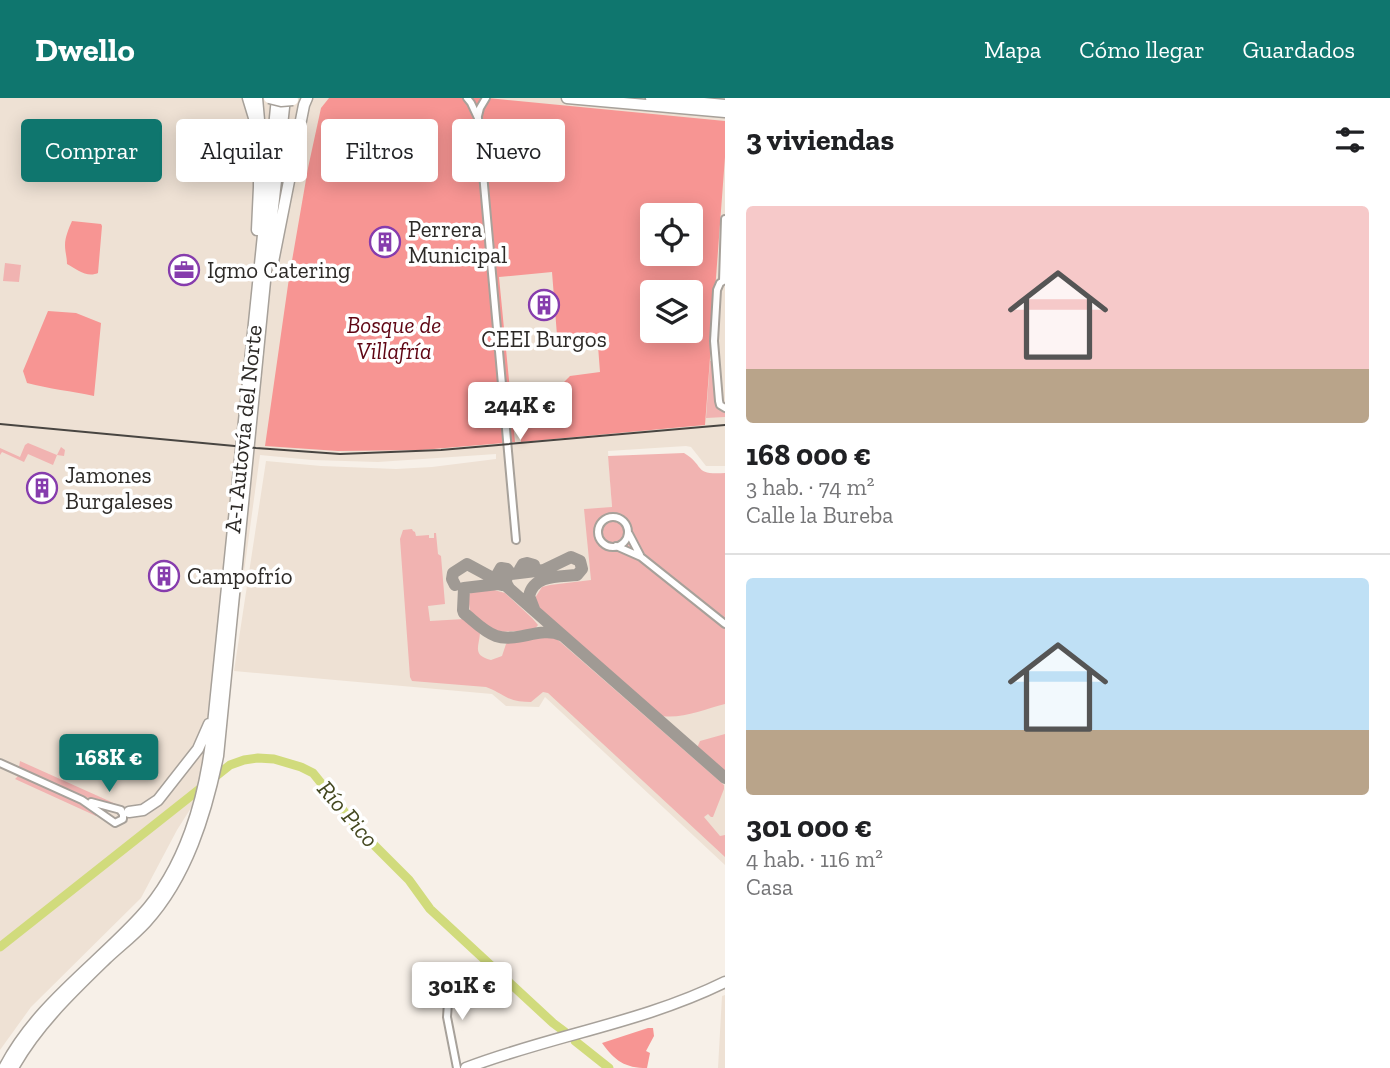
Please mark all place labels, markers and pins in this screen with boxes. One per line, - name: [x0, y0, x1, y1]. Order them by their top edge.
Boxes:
- place label: Perrera Municipal: [408, 215, 507, 269]
- building icon: Perrera Municipal: [368, 225, 402, 259]
- office icon: Igmo Catering: [167, 253, 201, 287]
- place label: Igmo Catering: [207, 256, 351, 284]
- building icon: CEEI Burgos: [527, 288, 561, 322]
- place label: CEEI Burgos: [481, 325, 607, 353]
- pin: 244K €: [463, 382, 577, 442]
- place label: Jamones Burgaleses: [65, 461, 173, 515]
- building icon: Jamones Burgaleses: [25, 471, 59, 505]
- building icon: Campofrío: [147, 559, 181, 593]
- place label: Campofrío: [187, 562, 293, 590]
- pin: 168K €: [52, 734, 166, 794]
- pin: 301K €: [405, 962, 519, 1022]

